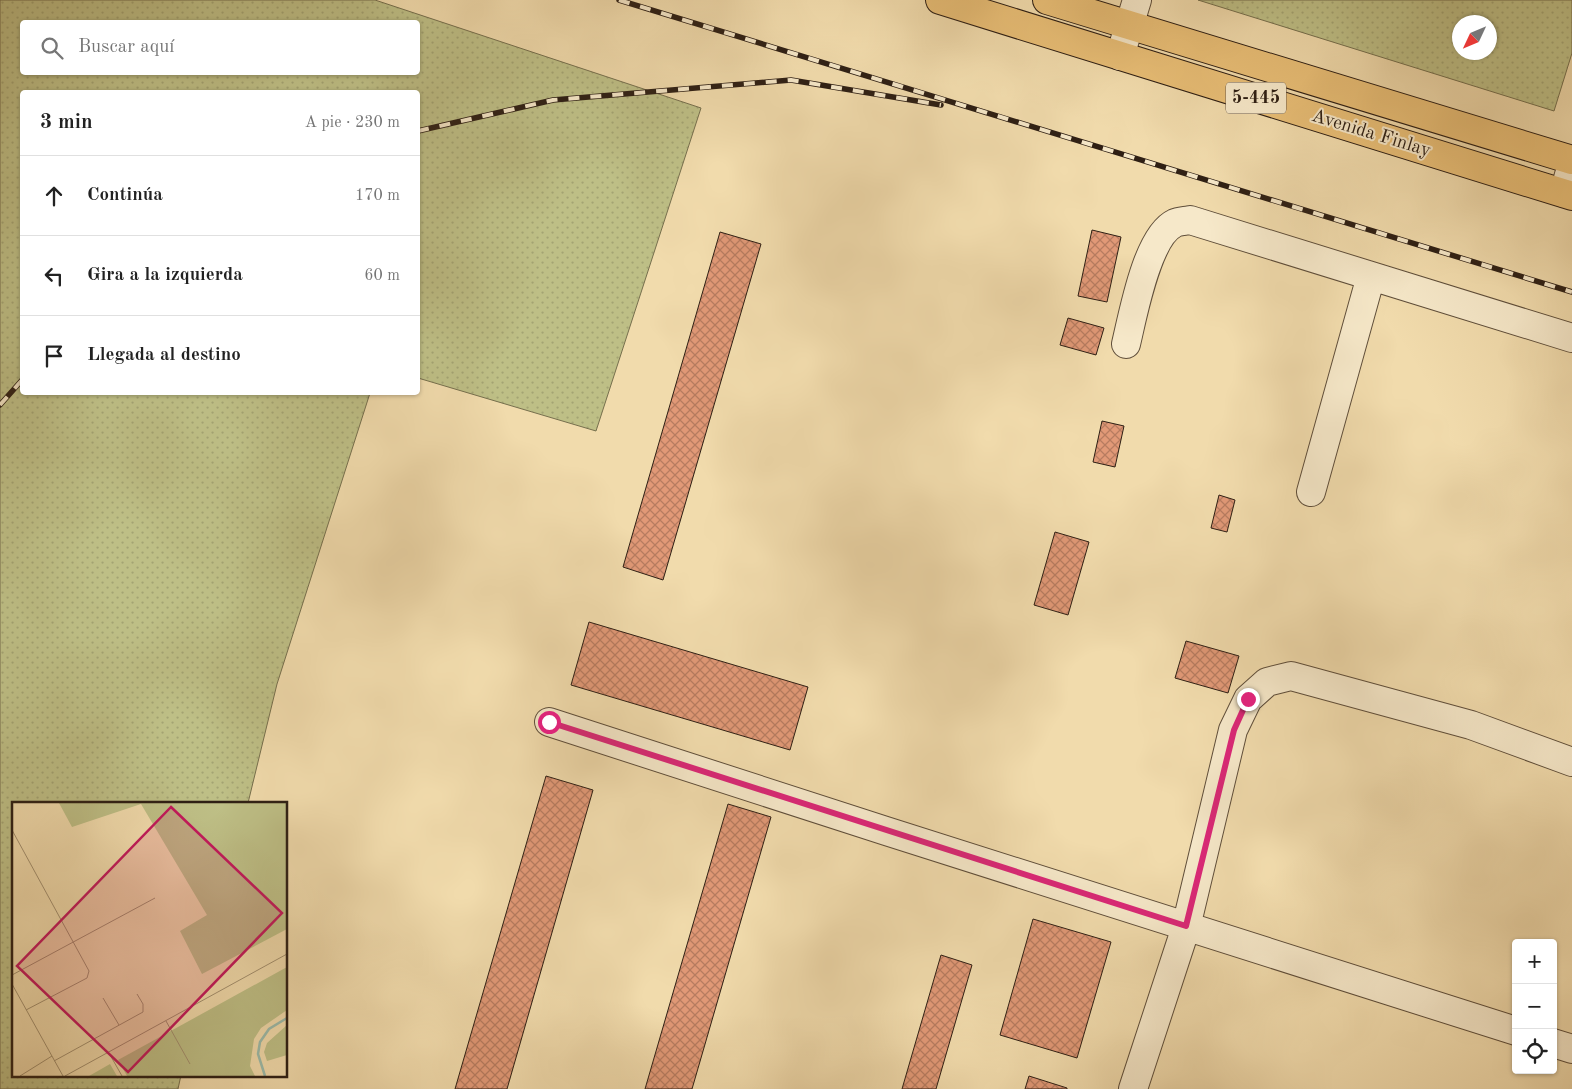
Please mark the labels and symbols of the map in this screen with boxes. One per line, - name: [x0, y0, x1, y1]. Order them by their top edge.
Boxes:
- north arrow: [1452, 15, 1497, 60]
- road number: 5-445: [1226, 82, 1286, 114]
- street label: Avenida Finlay: [1309, 107, 1433, 161]
- route end: [1237, 688, 1260, 711]
- route start: [538, 711, 561, 734]
- inset map: [12, 802, 288, 1076]

